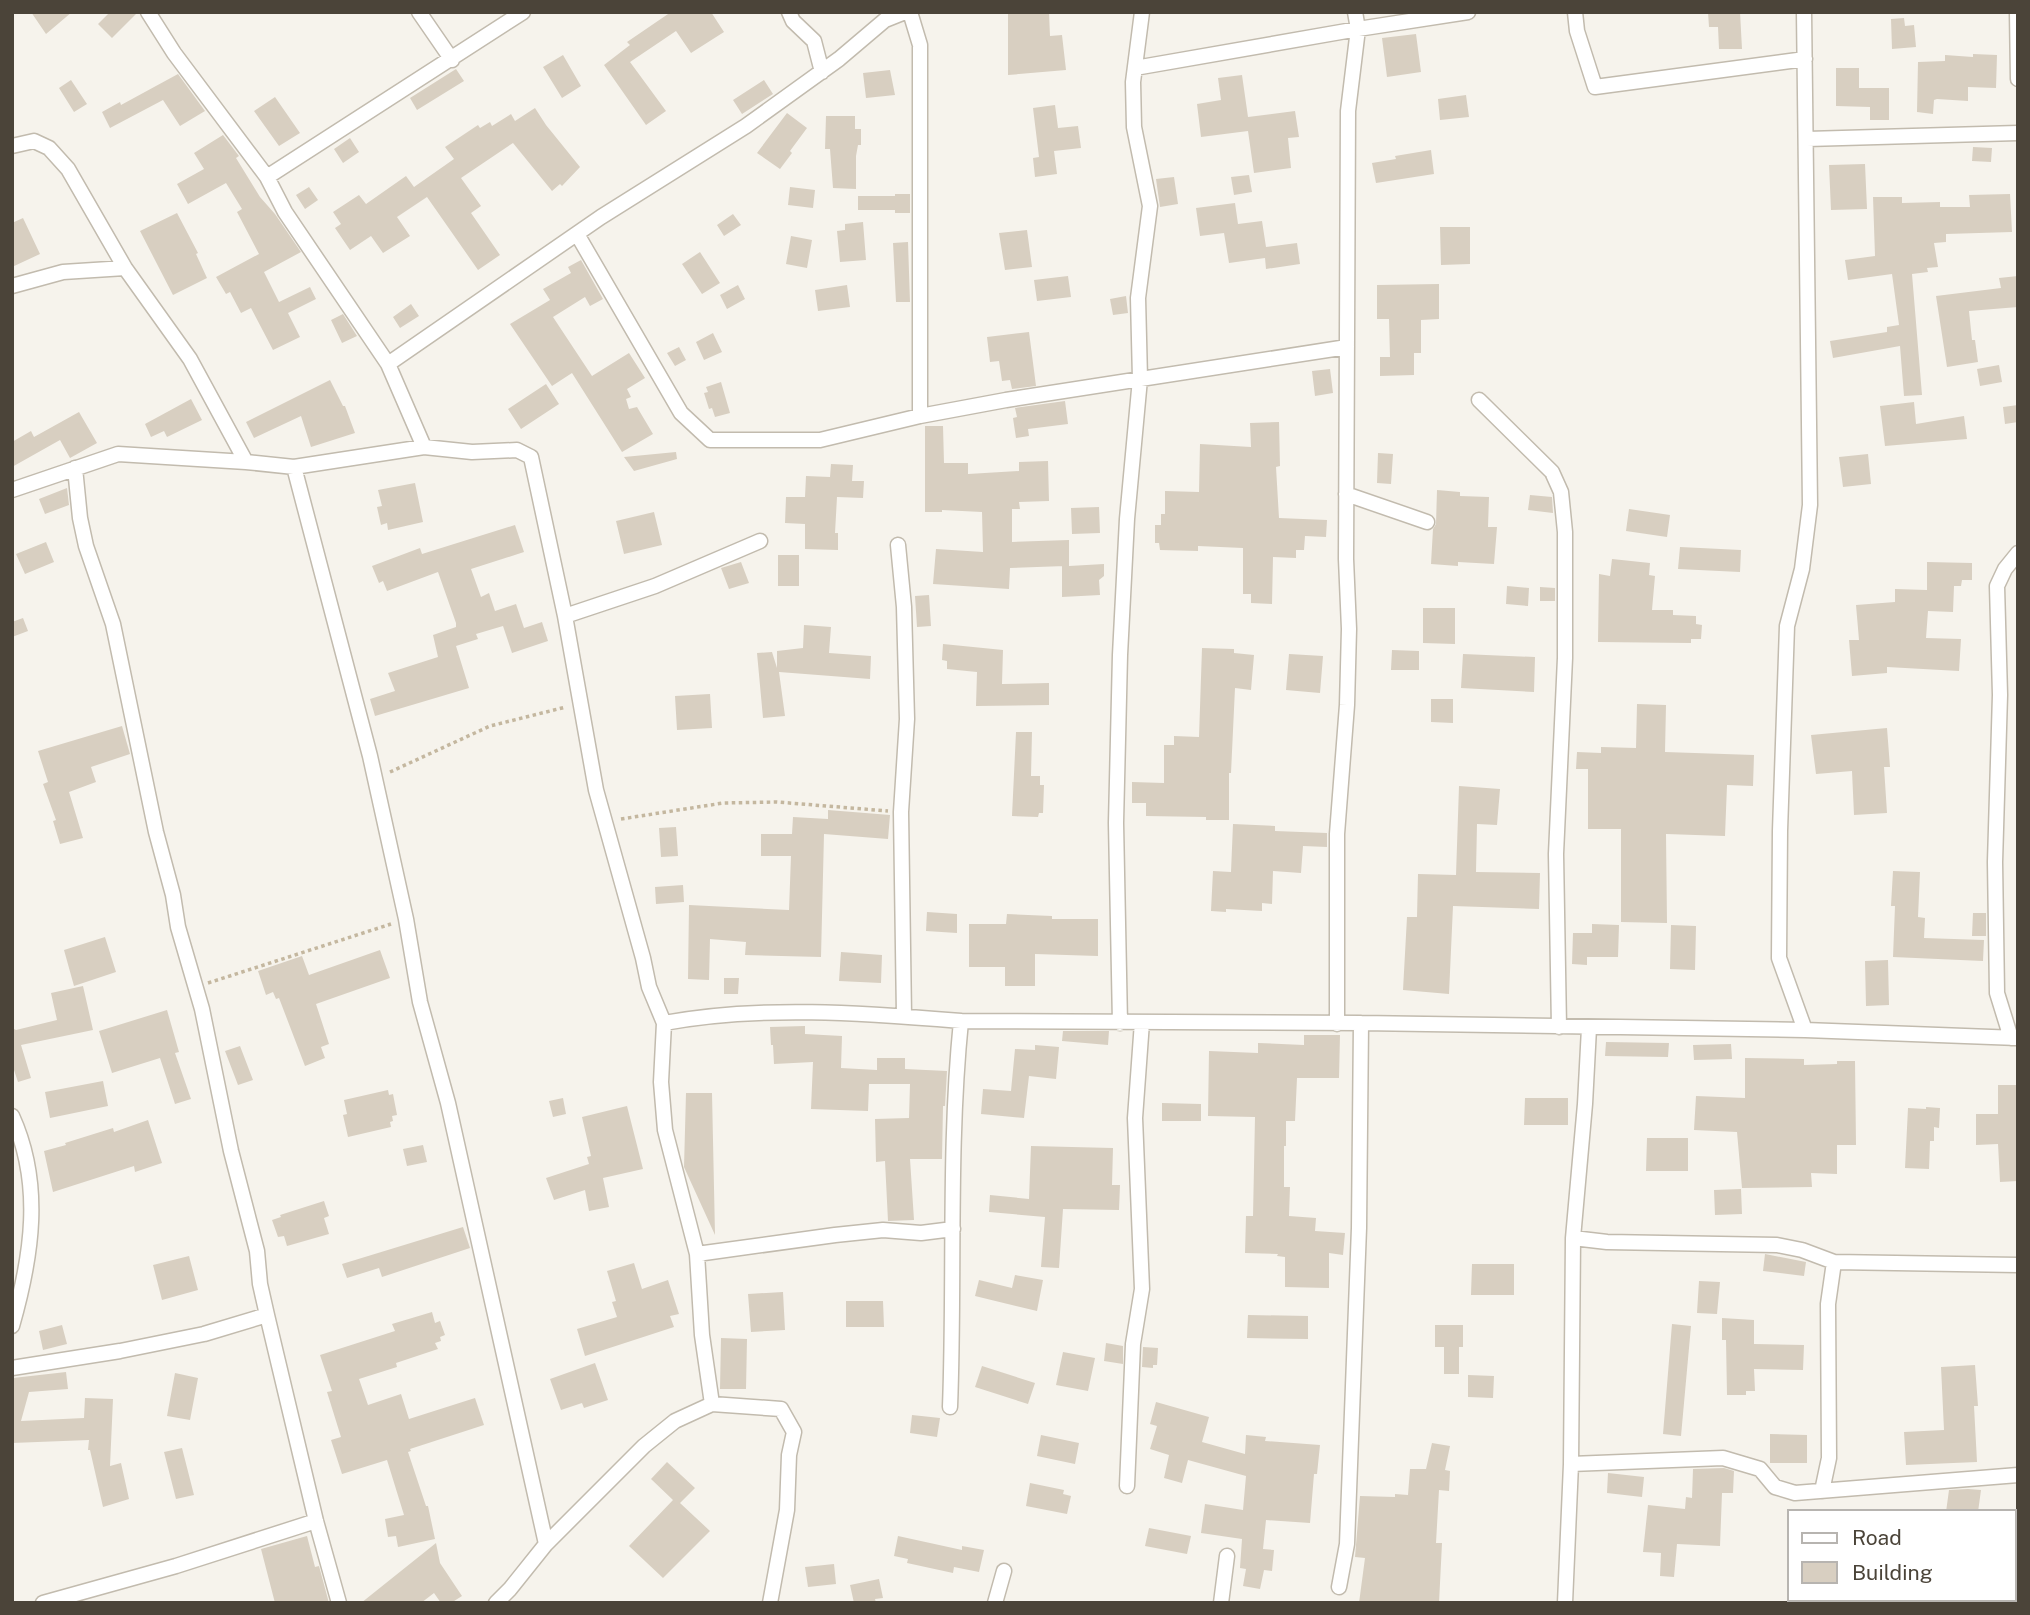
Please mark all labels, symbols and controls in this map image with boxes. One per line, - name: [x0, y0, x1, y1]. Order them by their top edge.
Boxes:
- legend: [1788, 1510, 2016, 1601]
- text: Road: [1852, 1525, 1902, 1550]
- text: Building: [1852, 1560, 1933, 1585]

